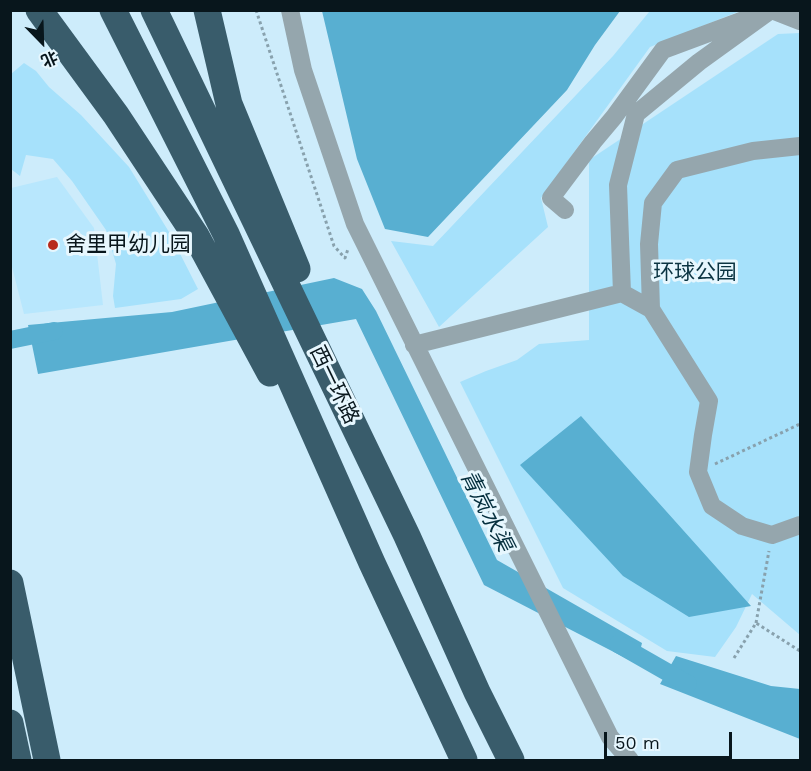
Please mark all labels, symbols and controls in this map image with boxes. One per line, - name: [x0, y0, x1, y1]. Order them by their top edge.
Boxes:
- north arrow: [12, 12, 72, 72]
- text: 北: [38, 47, 60, 71]
- place label: 舍里甲幼儿园: [65, 232, 191, 258]
- marker: 舍里甲幼儿园: [46, 238, 60, 252]
- park label: 环球公园: [653, 260, 737, 286]
- street label: 西一环路: [304, 342, 364, 428]
- water label: 青岚水渠: [454, 466, 518, 556]
- scale bar: [607, 720, 734, 758]
- text: 50 m: [615, 732, 660, 753]

